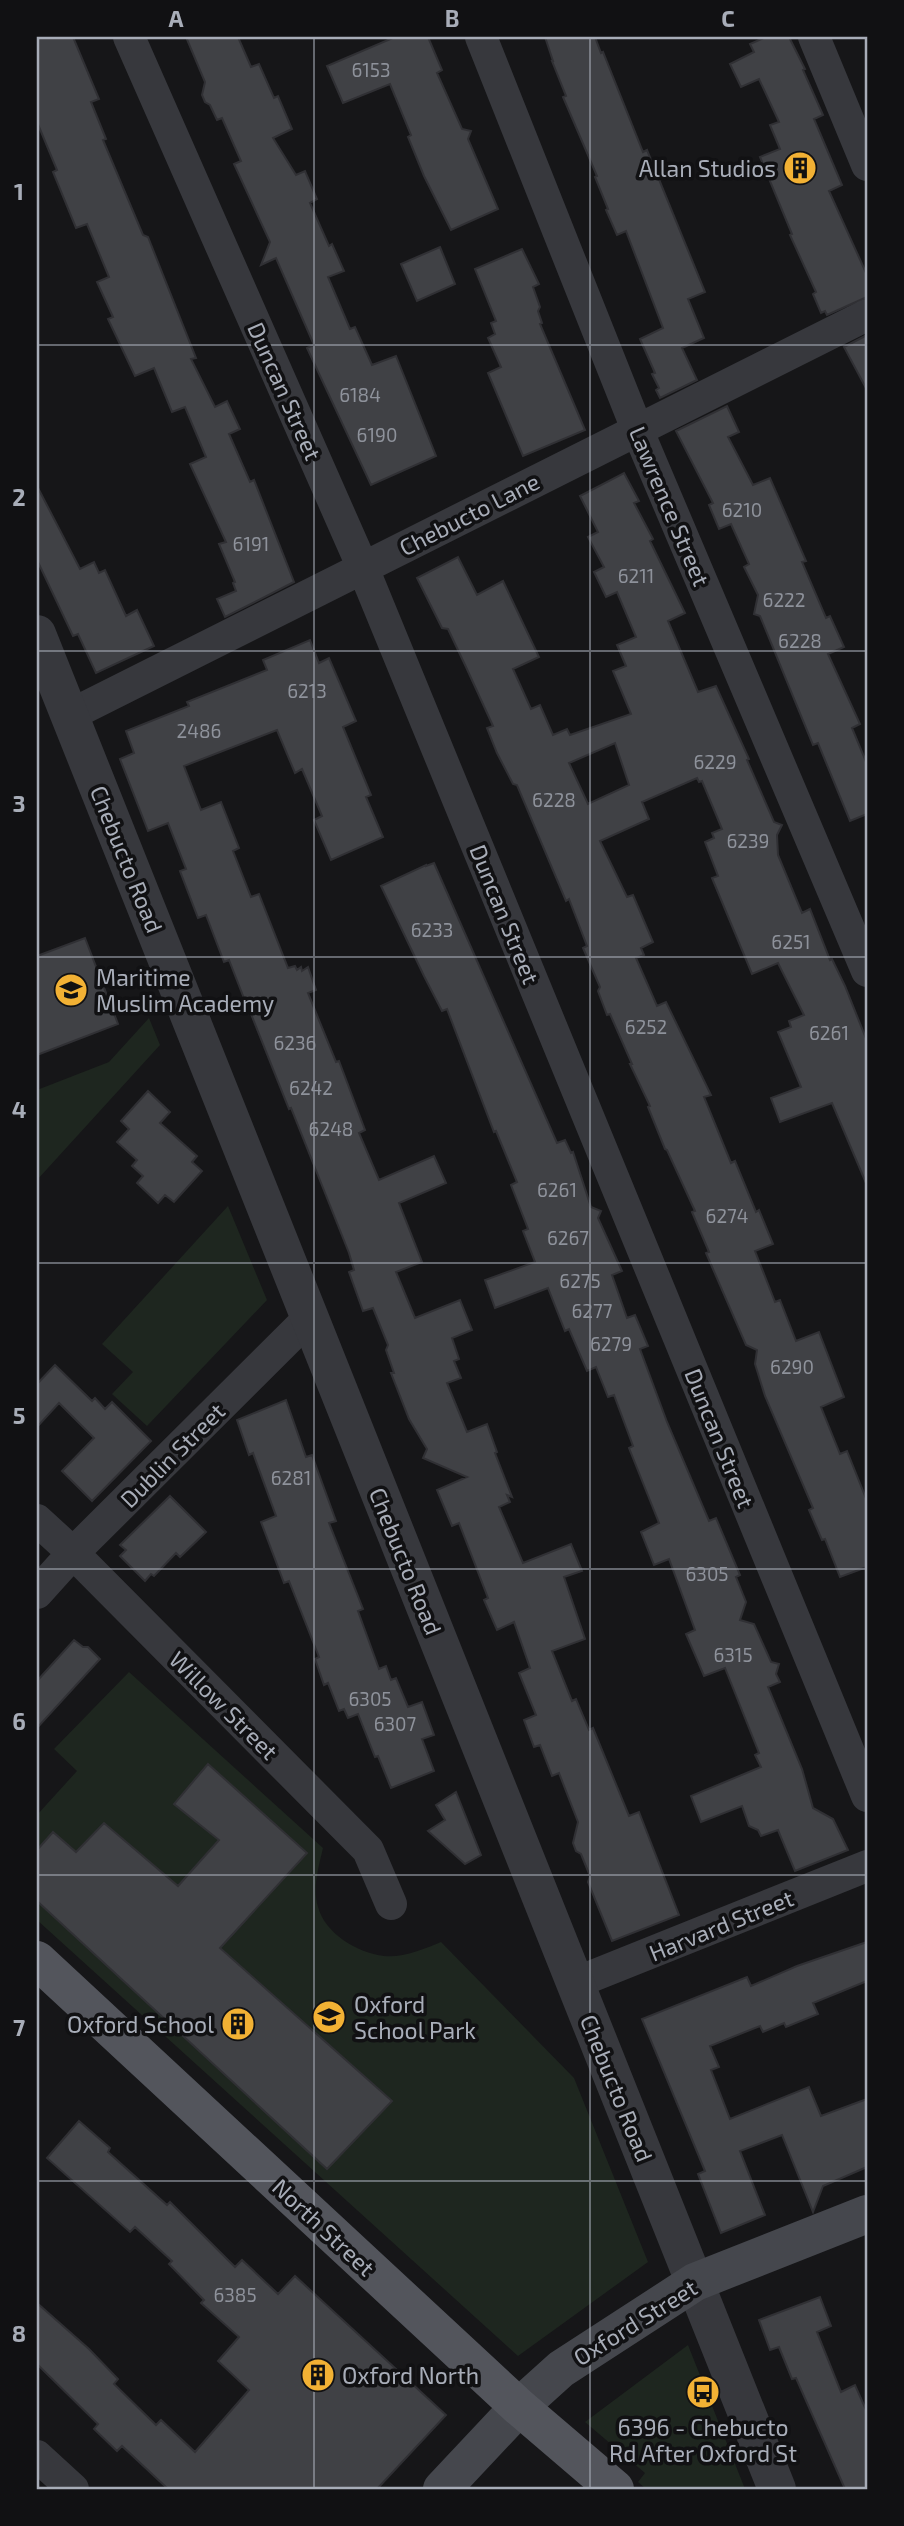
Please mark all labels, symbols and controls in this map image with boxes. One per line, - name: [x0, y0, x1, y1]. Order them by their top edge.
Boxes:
- text: A: [168, 4, 184, 32]
- text: B: [445, 4, 459, 32]
- text: C: [721, 4, 735, 32]
- house number: 6153: [351, 58, 391, 81]
- building icon: Allan Studios: [781, 149, 819, 187]
- place label: Allan Studios: [639, 154, 776, 182]
- text: 1: [14, 177, 24, 205]
- street label: Duncan Street: [242, 318, 328, 465]
- house number: 6184: [339, 383, 381, 406]
- street label: Lawrence Street: [624, 422, 716, 590]
- house number: 6190: [357, 423, 397, 446]
- street label: Chebucto Lane: [394, 467, 544, 561]
- text: 2: [12, 483, 26, 511]
- house number: 6210: [722, 498, 762, 521]
- house number: 6191: [233, 532, 269, 555]
- house number: 6211: [618, 564, 654, 587]
- house number: 6222: [763, 588, 805, 611]
- house number: 6228: [778, 629, 822, 652]
- house number: 6213: [287, 679, 327, 702]
- house number: 2486: [177, 719, 221, 742]
- house number: 6229: [693, 750, 737, 773]
- street label: Chebucto Road: [85, 781, 169, 937]
- house number: 6228: [532, 788, 576, 811]
- text: 3: [12, 789, 26, 817]
- house number: 6239: [727, 829, 769, 852]
- street label: Duncan Street: [464, 840, 546, 988]
- house number: 6233: [411, 918, 453, 941]
- house number: 6251: [771, 930, 811, 953]
- place label: Maritime Muslim Academy: [96, 963, 274, 1017]
- school or university icon: Maritime Muslim Academy: [52, 971, 90, 1009]
- house number: 6252: [625, 1015, 667, 1038]
- house number: 6261: [809, 1021, 849, 1044]
- house number: 6236: [274, 1031, 316, 1054]
- house number: 6242: [289, 1076, 333, 1099]
- text: 4: [12, 1095, 26, 1123]
- house number: 6248: [309, 1117, 353, 1140]
- house number: 6261: [537, 1178, 577, 1201]
- house number: 6274: [706, 1204, 748, 1227]
- house number: 6267: [547, 1226, 589, 1249]
- house number: 6275: [559, 1269, 601, 1292]
- house number: 6277: [571, 1299, 613, 1322]
- house number: 6279: [590, 1332, 632, 1355]
- house number: 6290: [770, 1355, 814, 1378]
- street label: Duncan Street: [679, 1364, 761, 1512]
- street label: Dublin Street: [114, 1397, 230, 1513]
- text: 5: [13, 1401, 25, 1429]
- house number: 6281: [271, 1466, 311, 1489]
- street label: Chebucto Road: [364, 1483, 448, 1639]
- house number: 6305: [685, 1562, 729, 1585]
- house number: 6315: [713, 1643, 753, 1666]
- street label: Willow Street: [164, 1645, 284, 1765]
- house number: 6305: [348, 1687, 392, 1710]
- text: 6: [12, 1707, 26, 1735]
- house number: 6307: [374, 1712, 417, 1735]
- street label: Harvard Street: [645, 1883, 797, 1967]
- place label: Oxford School Park: [354, 1990, 476, 2044]
- school or university icon: Oxford School Park: [310, 1998, 348, 2036]
- building icon: Oxford School: [219, 2005, 257, 2043]
- place label: Oxford School: [67, 2010, 214, 2038]
- street label: Chebucto Road: [575, 2010, 659, 2166]
- text: 7: [13, 2013, 25, 2041]
- street label: North Street: [267, 2173, 381, 2282]
- street label: Oxford Street: [568, 2273, 702, 2371]
- house number: 6385: [213, 2283, 257, 2306]
- text: 8: [12, 2319, 26, 2347]
- building icon: Oxford North: [299, 2356, 337, 2394]
- place label: Oxford North: [342, 2361, 479, 2389]
- bus stop icon: 6396 - Chebucto Rd After Oxford St: [684, 2373, 722, 2411]
- place label: 6396 - Chebucto Rd After Oxford St: [609, 2413, 797, 2467]

